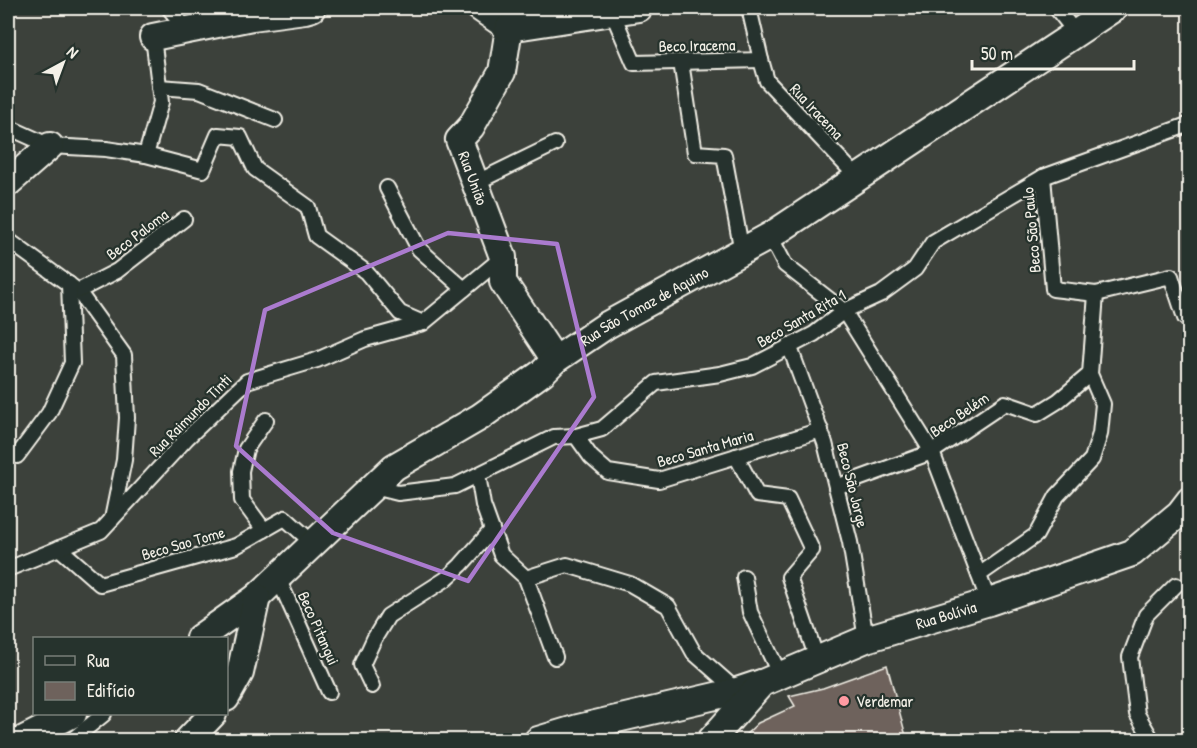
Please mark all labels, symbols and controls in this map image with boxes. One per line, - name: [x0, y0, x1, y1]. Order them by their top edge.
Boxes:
- north arrow: [33, 33, 93, 93]
- street label: Beco Iracema: [658, 33, 736, 57]
- scale bar: [972, 33, 1134, 71]
- text: N: [62, 41, 84, 63]
- text: 50 m: [981, 41, 1013, 66]
- street label: Rua Iracema: [785, 78, 849, 144]
- street label: Rua União: [453, 148, 494, 209]
- street label: Beco São Paulo: [1016, 186, 1046, 274]
- street label: Beco Paloma: [101, 203, 173, 265]
- street label: Rua São Tomaz de Aquino: [575, 261, 713, 351]
- street label: Beco Santa Rita 1: [753, 284, 850, 352]
- street label: Rua Raimundo Tinti: [144, 369, 236, 461]
- street label: Beco Belém: [925, 386, 993, 442]
- street label: Beco Santa Maria: [654, 424, 756, 472]
- street label: Beco São Jorge: [832, 440, 874, 530]
- street label: Beco Sao Tome: [139, 520, 228, 565]
- street label: Beco Pitangui: [293, 588, 345, 668]
- street label: Rua Bolívia: [913, 595, 979, 634]
- legend: [33, 637, 228, 715]
- text: Rua: [87, 648, 109, 673]
- text: Edifício: [87, 678, 135, 703]
- place label: Verdemar: [856, 690, 913, 712]
- marker: Verdemar: [837, 694, 851, 708]

